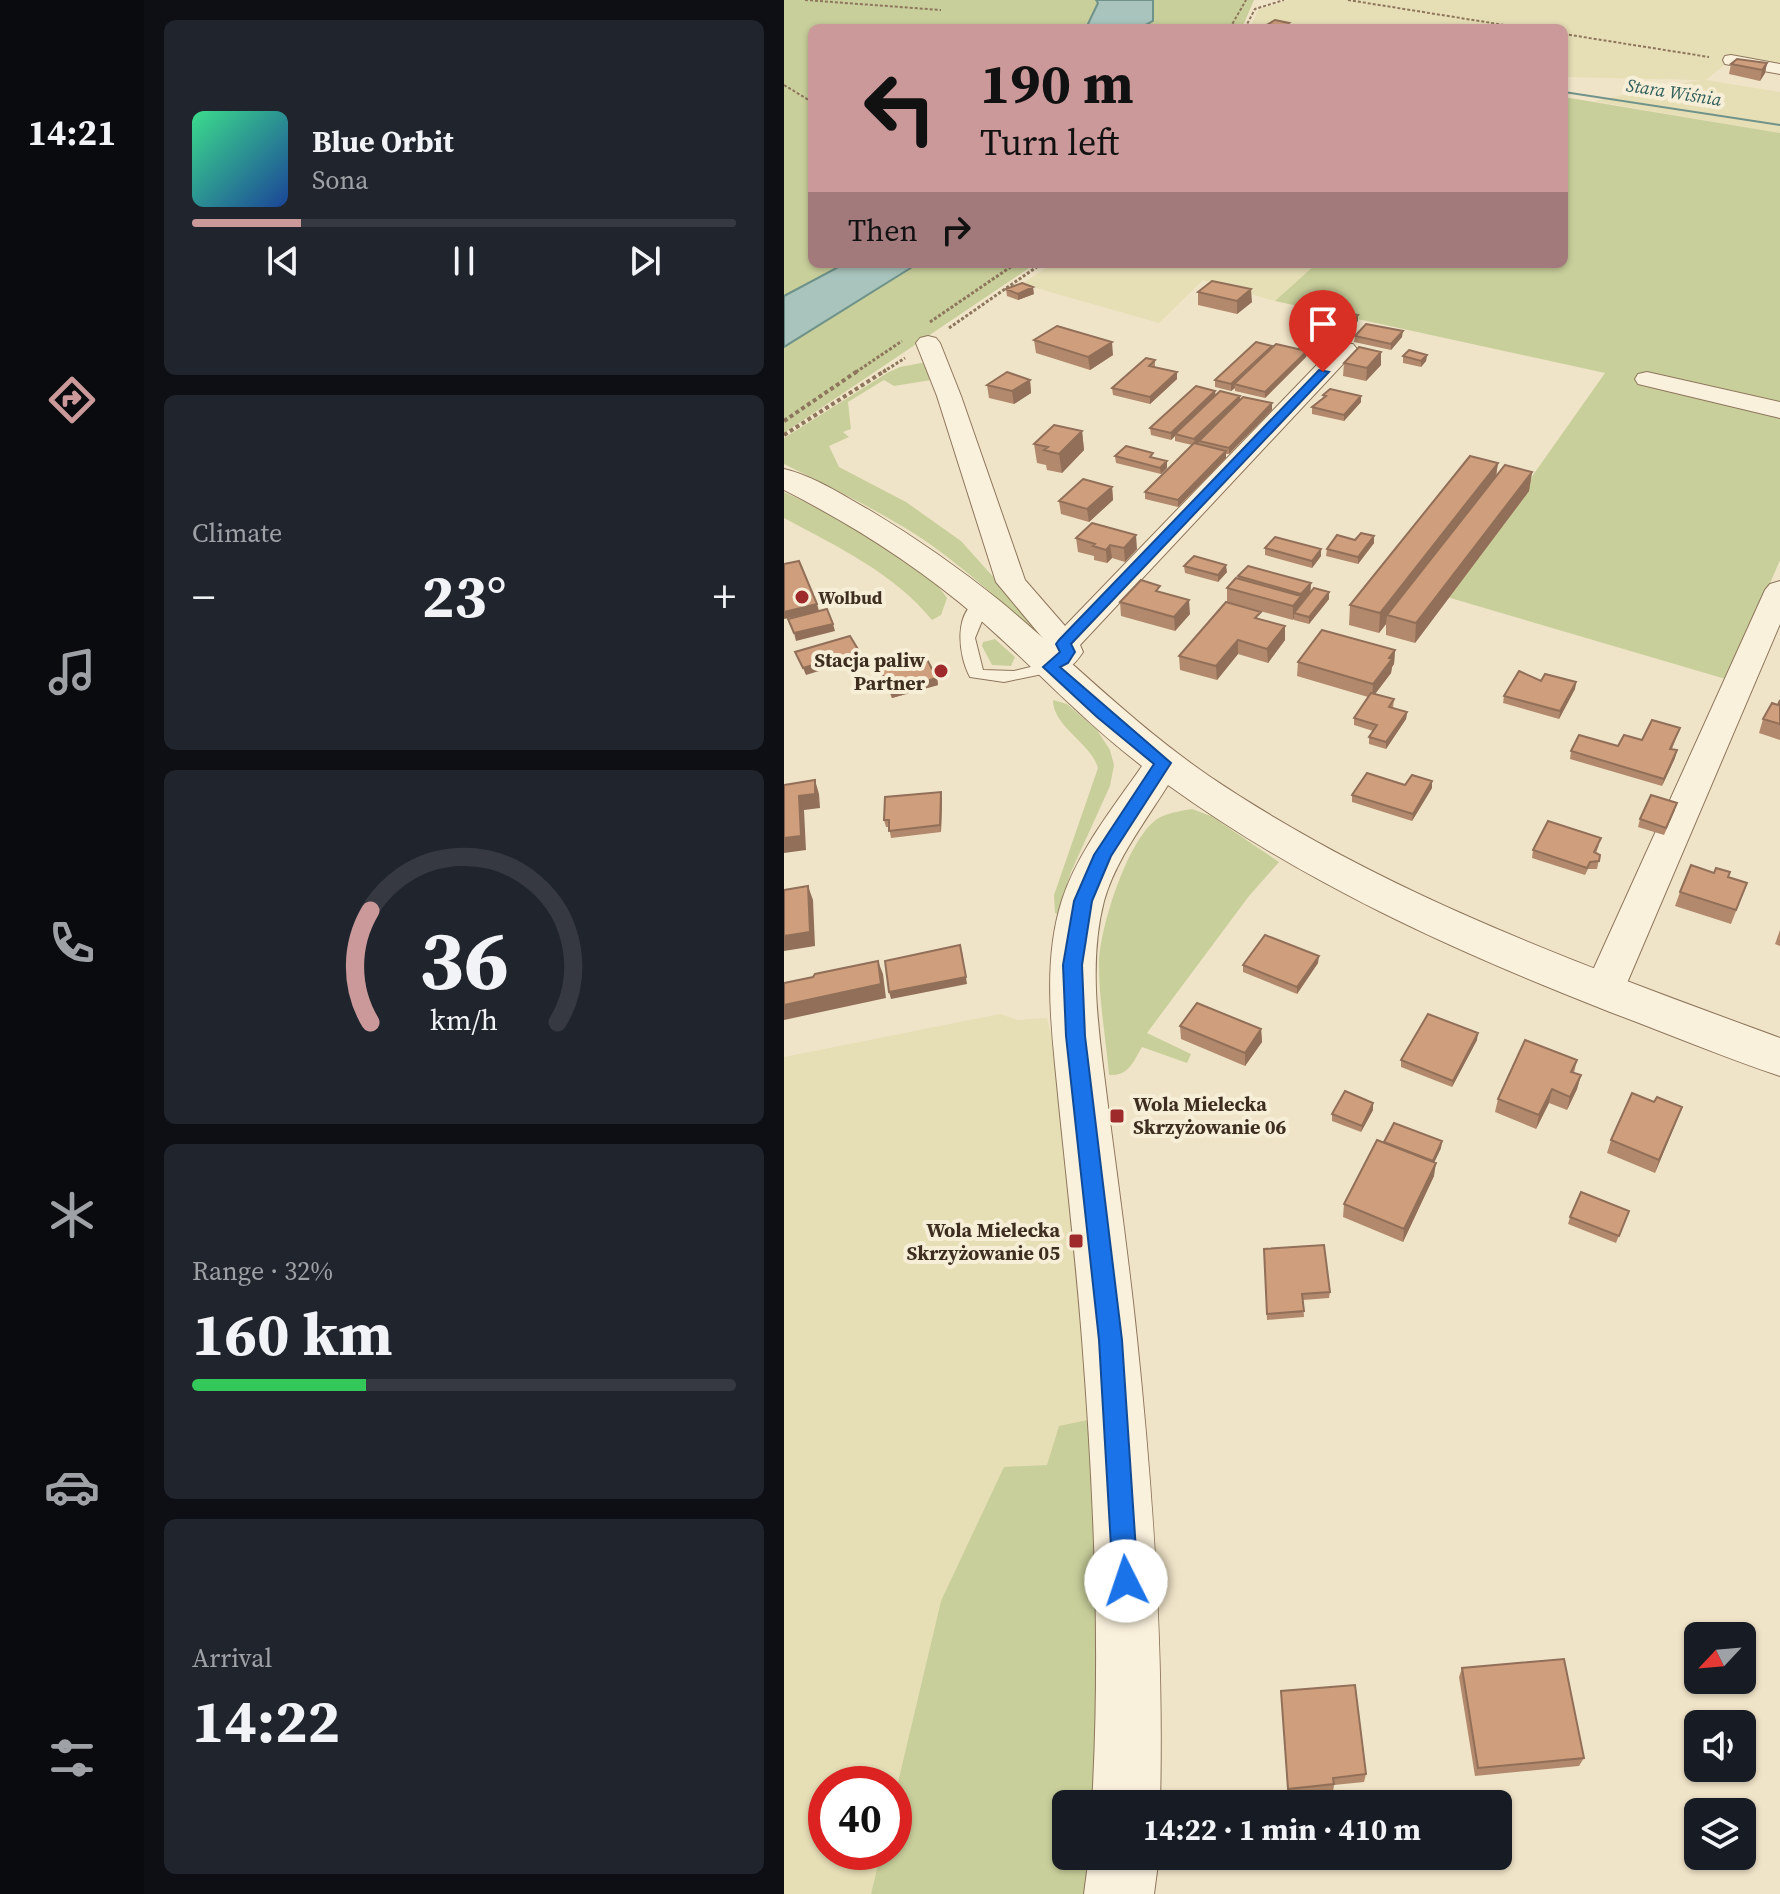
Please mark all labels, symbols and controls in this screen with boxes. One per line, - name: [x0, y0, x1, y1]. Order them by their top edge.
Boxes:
- text: 190 m: [980, 45, 1134, 122]
- icon: left: [848, 56, 952, 160]
- water label: Stara Wiśnia: [1624, 72, 1724, 112]
- text: 14:21: [28, 108, 116, 157]
- text: Turn left: [980, 118, 1119, 167]
- text: Blue Orbit: [312, 121, 454, 162]
- text: Sona: [312, 162, 369, 198]
- icon: right: [934, 208, 978, 252]
- text: Then: [848, 210, 918, 251]
- icon: previous: [261, 239, 305, 283]
- icon: pause: [442, 239, 486, 283]
- icon: next: [623, 239, 667, 283]
- pin: [1289, 290, 1357, 372]
- icon: arrive: [1301, 302, 1345, 346]
- icon: directions: [44, 372, 100, 428]
- text: Climate: [192, 515, 282, 551]
- text: 23°: [422, 555, 506, 637]
- text: −: [192, 566, 215, 627]
- text: +: [713, 566, 736, 627]
- place label: Wolbud: [818, 585, 883, 610]
- marker: Wolbud: [793, 588, 811, 606]
- icon: music: [44, 644, 100, 700]
- place label: Stacja paliw Partner: [814, 646, 926, 697]
- marker: Stacja paliw Partner: [932, 662, 950, 680]
- text: 36: [419, 903, 509, 1017]
- icon: phone: [44, 915, 100, 971]
- text: km/h: [430, 1000, 498, 1040]
- place label: Wola Mielecka Skrzyżowanie 06: [1133, 1090, 1287, 1141]
- marker: Wola Mielecka Skrzyżowanie 06: [1108, 1107, 1126, 1125]
- icon: climate: [44, 1187, 100, 1243]
- place label: Wola Mielecka Skrzyżowanie 05: [907, 1216, 1060, 1267]
- marker: Wola Mielecka Skrzyżowanie 05: [1067, 1232, 1085, 1250]
- text: Range · 32%: [192, 1253, 333, 1289]
- text: 160 km: [192, 1293, 393, 1375]
- icon: car: [44, 1459, 100, 1515]
- position arrow: [1084, 1539, 1168, 1623]
- north arrow: [1684, 1622, 1756, 1694]
- map controls: [1684, 1622, 1756, 1870]
- text: Arrival: [192, 1640, 272, 1676]
- text: 14:22: [192, 1680, 340, 1762]
- button: sound: [1684, 1710, 1756, 1782]
- icon: filters: [44, 1730, 100, 1786]
- speed limit sign: 40: [808, 1766, 912, 1870]
- button: layers: [1684, 1798, 1756, 1870]
- text: 14:22 · 1 min · 410 m: [1143, 1809, 1421, 1850]

